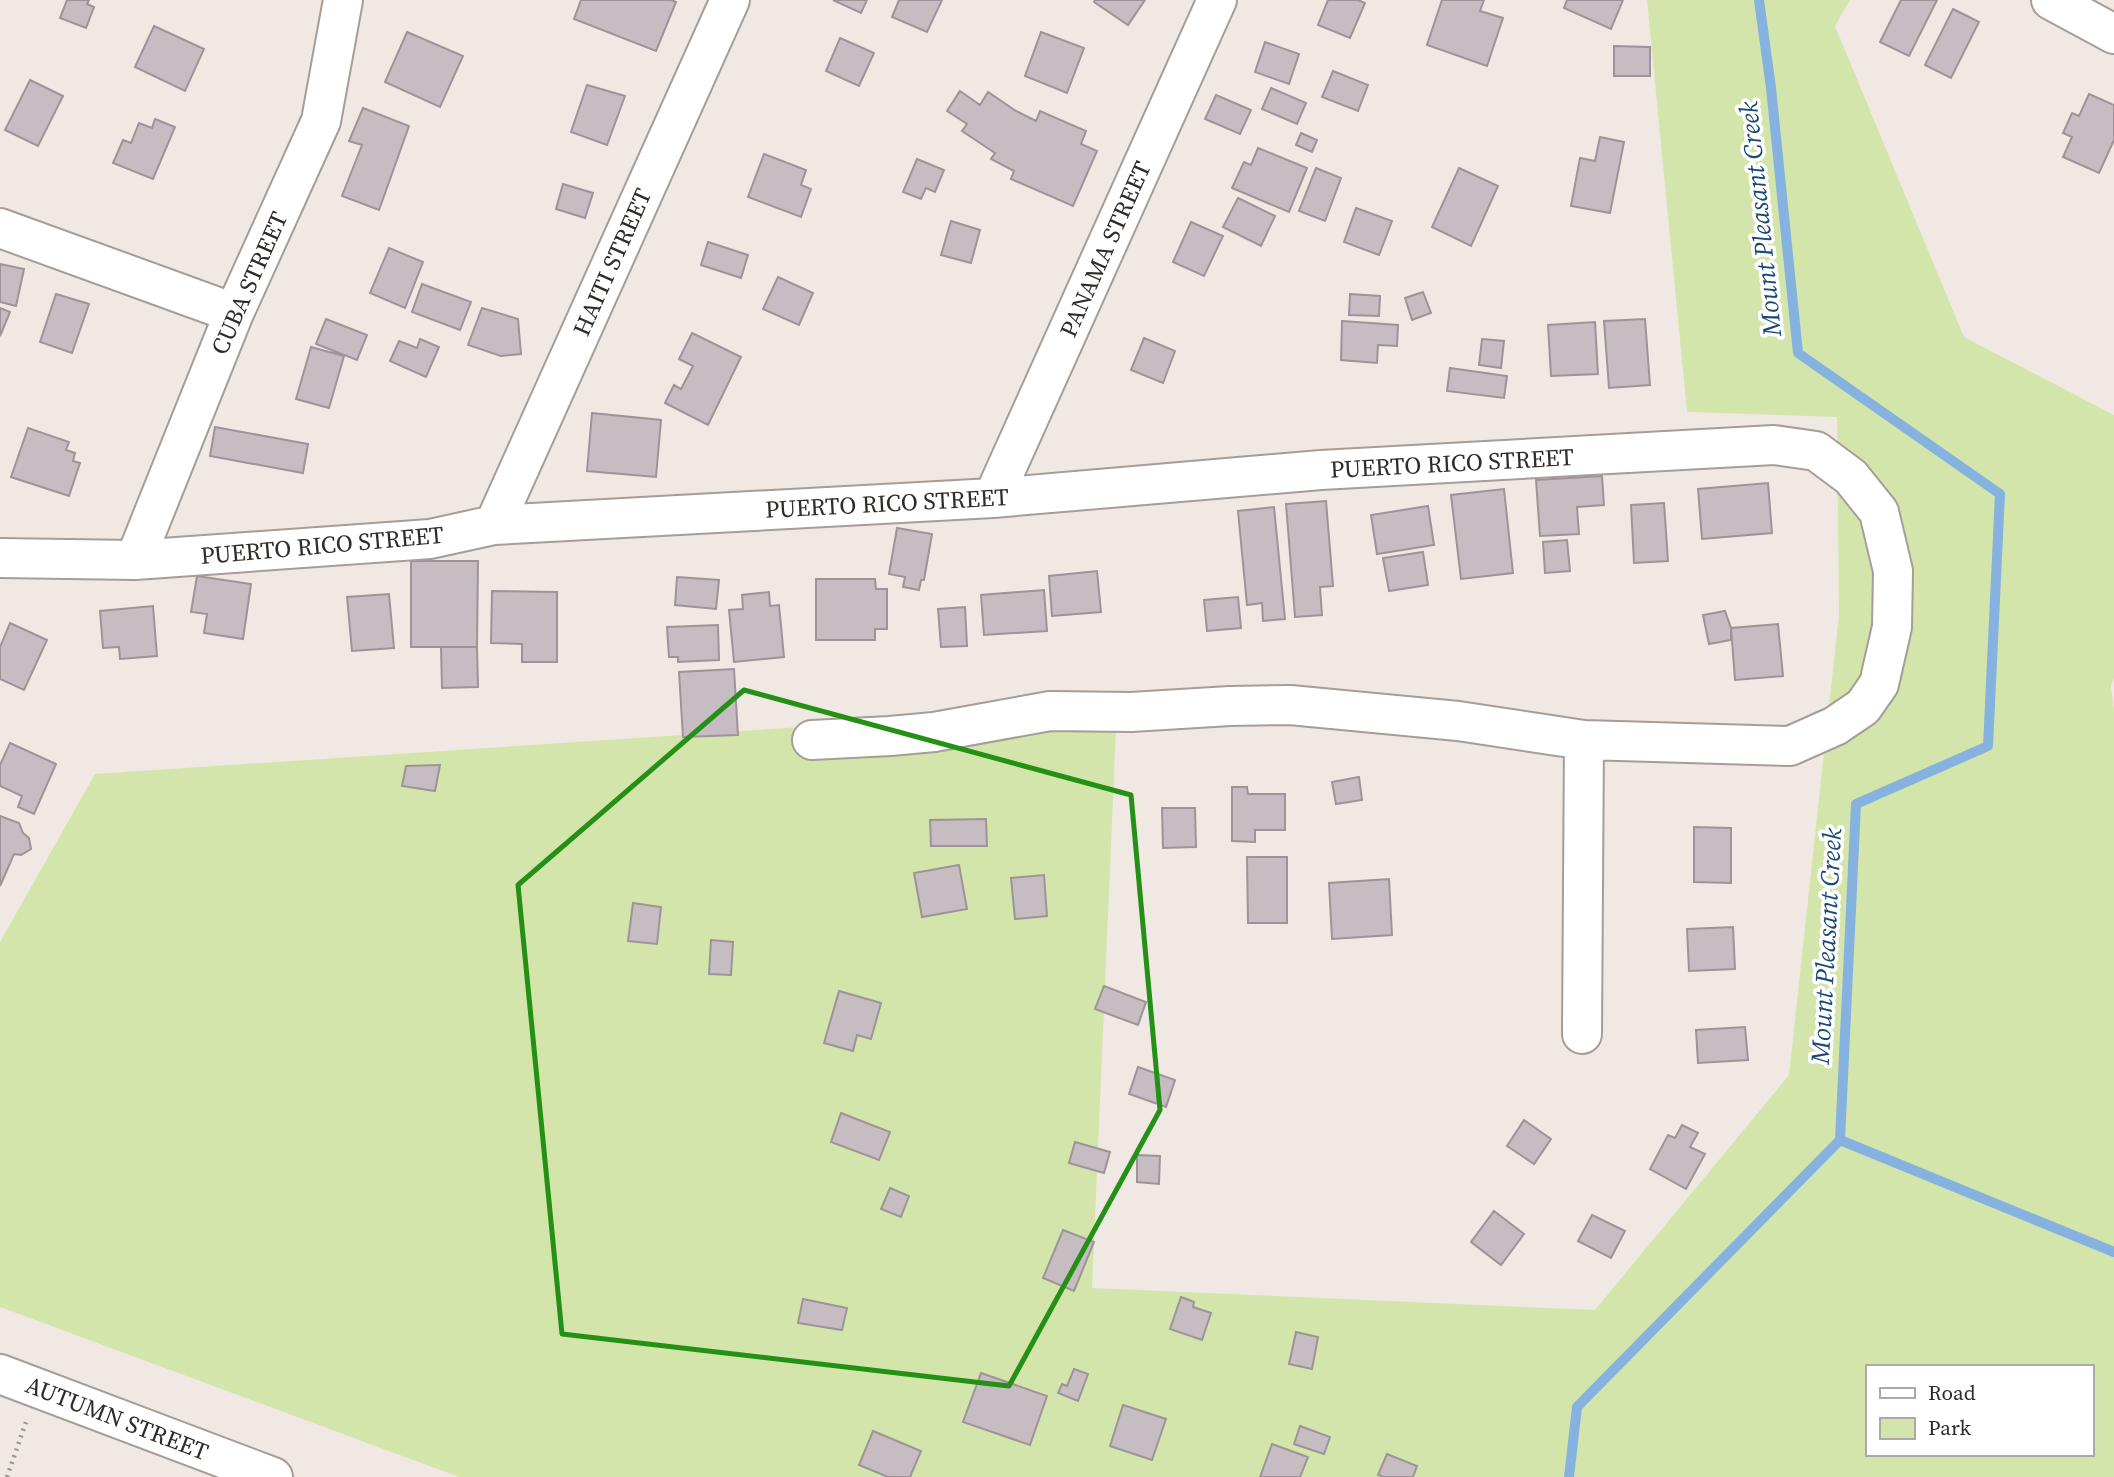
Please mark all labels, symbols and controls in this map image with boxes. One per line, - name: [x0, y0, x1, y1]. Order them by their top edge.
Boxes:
- water label: Mount Pleasant Creek: [1730, 99, 1790, 339]
- street label: PANAMA STREET: [1051, 155, 1159, 342]
- street label: HAITI STREET: [565, 183, 659, 341]
- street label: CUBA STREET: [203, 206, 295, 360]
- street label: PUERTO RICO STREET: [1329, 440, 1575, 486]
- street label: PUERTO RICO STREET: [764, 480, 1010, 526]
- street label: PUERTO RICO STREET: [199, 518, 445, 572]
- water label: Mount Pleasant Creek: [1802, 826, 1850, 1066]
- legend: [1866, 1365, 2093, 1456]
- street label: AUTUMN STREET: [21, 1368, 214, 1468]
- text: Road: [1928, 1378, 1976, 1407]
- text: Park: [1928, 1413, 1972, 1442]

